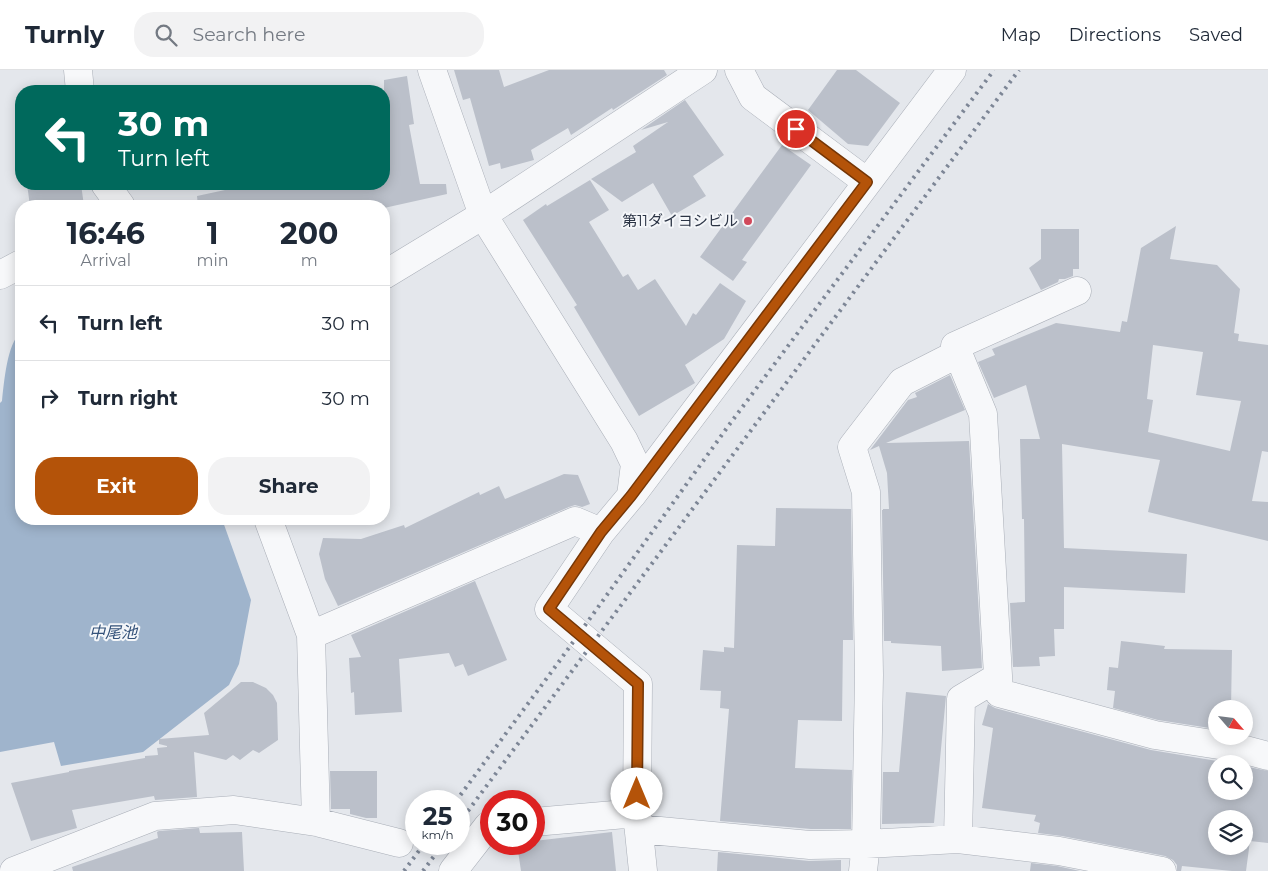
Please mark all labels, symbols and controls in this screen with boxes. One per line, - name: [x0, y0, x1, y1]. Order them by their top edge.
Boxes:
- search box: [134, 12, 484, 57]
- text: Turnly: [25, 20, 104, 49]
- icon: search: [152, 21, 180, 49]
- text: Search here: [192, 23, 305, 46]
- text: Map: [1001, 24, 1041, 46]
- text: Directions: [1069, 24, 1161, 46]
- text: Saved: [1189, 24, 1243, 46]
- text: 30 m: [118, 102, 209, 145]
- icon: left: [35, 105, 100, 170]
- pin: [775, 108, 817, 150]
- icon: arrive: [782, 115, 810, 143]
- text: Turn left: [118, 145, 210, 172]
- place label: 第11ダイヨシビル: [622, 211, 738, 230]
- text: 16:46: [66, 215, 145, 252]
- text: 1: [207, 215, 218, 252]
- text: 200: [280, 215, 338, 252]
- marker: 第11ダイヨシビル: [742, 215, 754, 227]
- text: Arrival: [80, 251, 131, 270]
- text: min: [196, 251, 229, 270]
- text: m: [301, 251, 318, 270]
- icon: left: [35, 309, 63, 337]
- text: Turn left: [78, 312, 163, 335]
- text: 30 m: [322, 312, 370, 335]
- icon: right: [35, 384, 63, 412]
- text: Turn right: [78, 387, 178, 410]
- text: 30 m: [322, 387, 370, 410]
- button: Exit: [35, 457, 198, 515]
- button: Share: [208, 457, 370, 515]
- water label: 中尾池: [89, 623, 139, 642]
- north arrow: [1208, 700, 1252, 745]
- map controls: [1208, 700, 1253, 855]
- button: search: [1208, 755, 1253, 800]
- position arrow: [610, 767, 662, 819]
- speed limit sign: 30: [480, 790, 545, 855]
- text: 25: [423, 801, 452, 831]
- button: layers: [1208, 810, 1253, 855]
- text: km/h: [421, 827, 454, 842]

